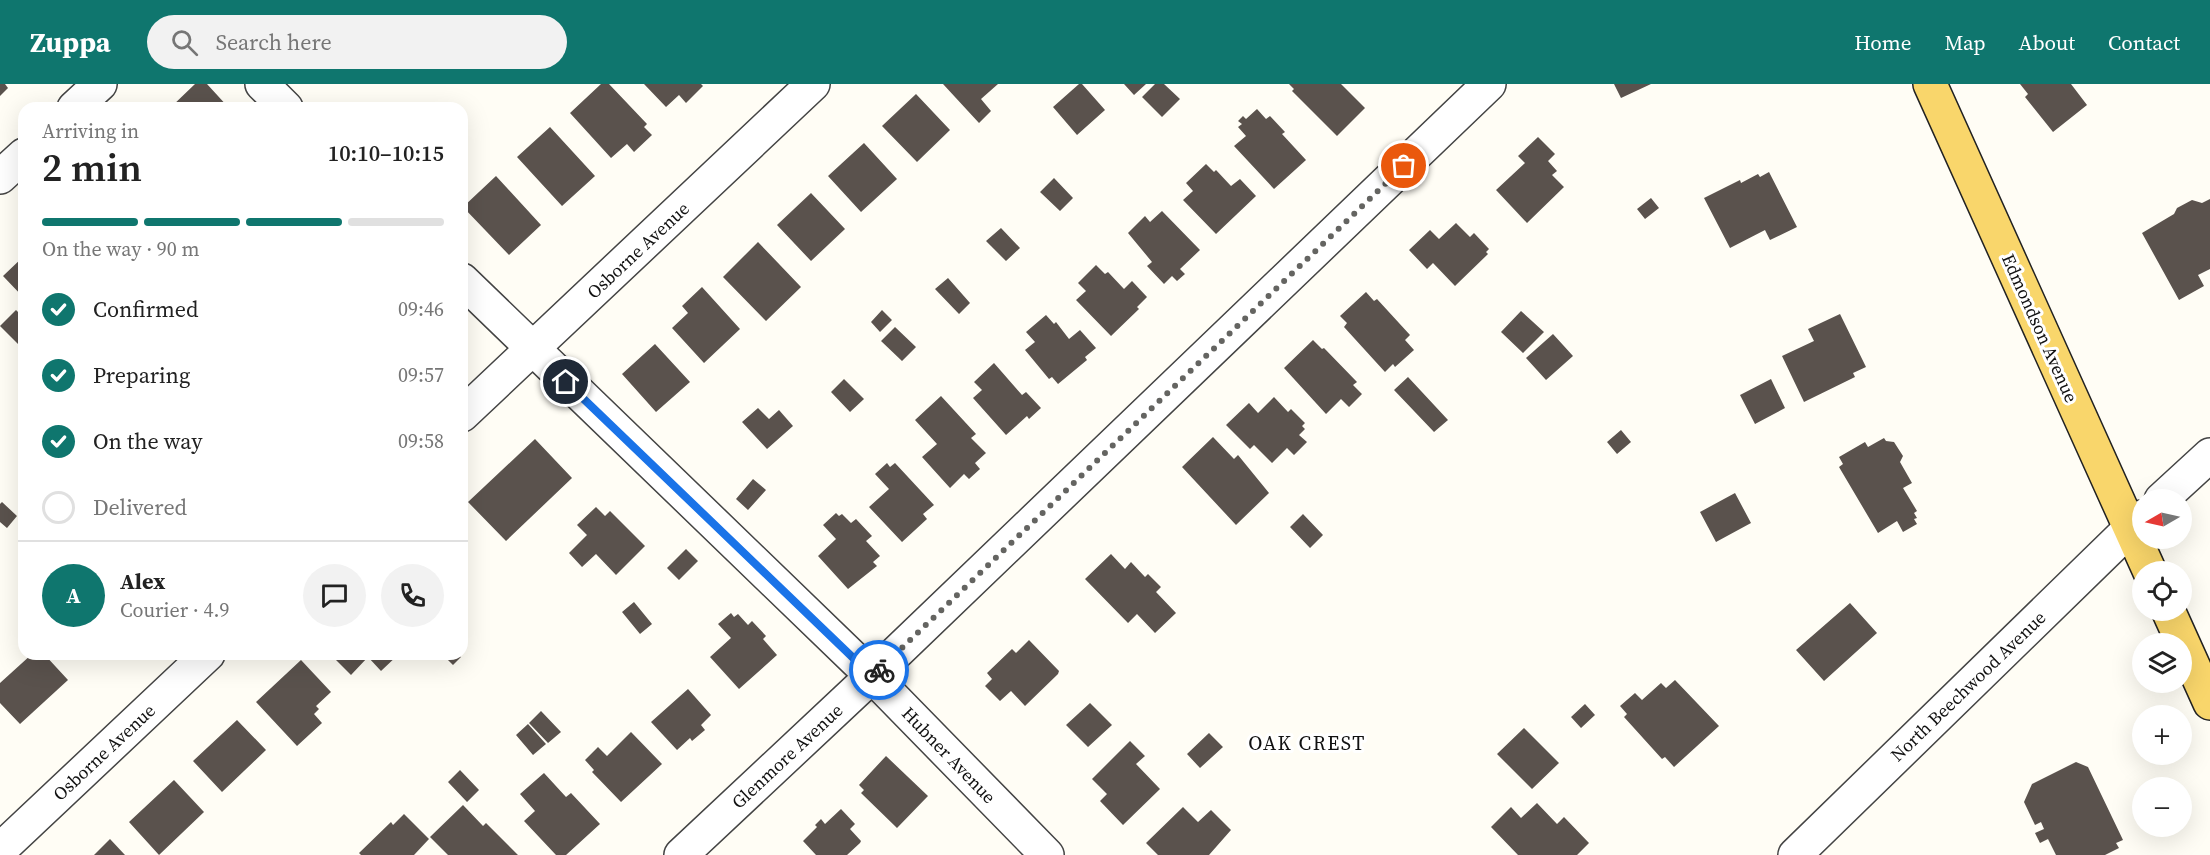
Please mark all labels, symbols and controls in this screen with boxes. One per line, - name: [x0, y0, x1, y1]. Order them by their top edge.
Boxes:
- search box: [147, 15, 567, 69]
- text: Zuppa: [30, 23, 111, 61]
- icon: search: [168, 26, 201, 59]
- text: Search here: [216, 27, 332, 57]
- text: Home: [1854, 28, 1912, 57]
- text: Map: [1945, 28, 1986, 57]
- text: About: [2019, 28, 2075, 57]
- text: Contact: [2108, 28, 2180, 57]
- text: Arriving in: [42, 117, 139, 145]
- text: 10:10–10:15: [328, 138, 444, 168]
- pin: [1378, 140, 1429, 191]
- text: 2 min: [42, 141, 142, 194]
- icon: bag: [1387, 149, 1420, 182]
- street label: Osborne Avenue: [581, 196, 695, 304]
- text: On the way · 90 m: [42, 235, 199, 263]
- street label: Edmondson Avenue: [1996, 250, 2084, 406]
- icon: check: [42, 293, 75, 326]
- text: Confirmed: [93, 294, 198, 324]
- text: 09:46: [398, 295, 444, 323]
- pin: [540, 356, 591, 407]
- icon: check: [42, 359, 75, 392]
- text: Preparing: [93, 360, 190, 390]
- text: 09:57: [398, 361, 444, 389]
- icon: home: [549, 365, 582, 398]
- icon: check: [42, 425, 75, 458]
- text: On the way: [93, 426, 202, 456]
- text: 09:58: [398, 427, 444, 455]
- north arrow: [2132, 489, 2192, 549]
- map controls: [2132, 489, 2192, 837]
- text: Delivered: [93, 492, 187, 522]
- button: locate: [2132, 561, 2192, 621]
- button: chat: [303, 564, 366, 627]
- button: phone: [381, 564, 444, 627]
- text: Alex: [120, 566, 165, 596]
- text: A: [66, 580, 81, 610]
- text: Courier · 4.9: [120, 596, 229, 624]
- street label: North Beechwood Avenue: [1885, 605, 2051, 767]
- button: layers: [2132, 633, 2192, 693]
- courier: [849, 640, 909, 700]
- icon: bike: [863, 654, 896, 687]
- street label: Osborne Avenue: [47, 698, 161, 806]
- street label: Glenmore Avenue: [726, 698, 848, 814]
- street label: Hubner Avenue: [896, 701, 1002, 809]
- button: +: [2132, 705, 2192, 765]
- district label: OAK CREST: [1248, 729, 1366, 757]
- button: −: [2132, 777, 2192, 837]

